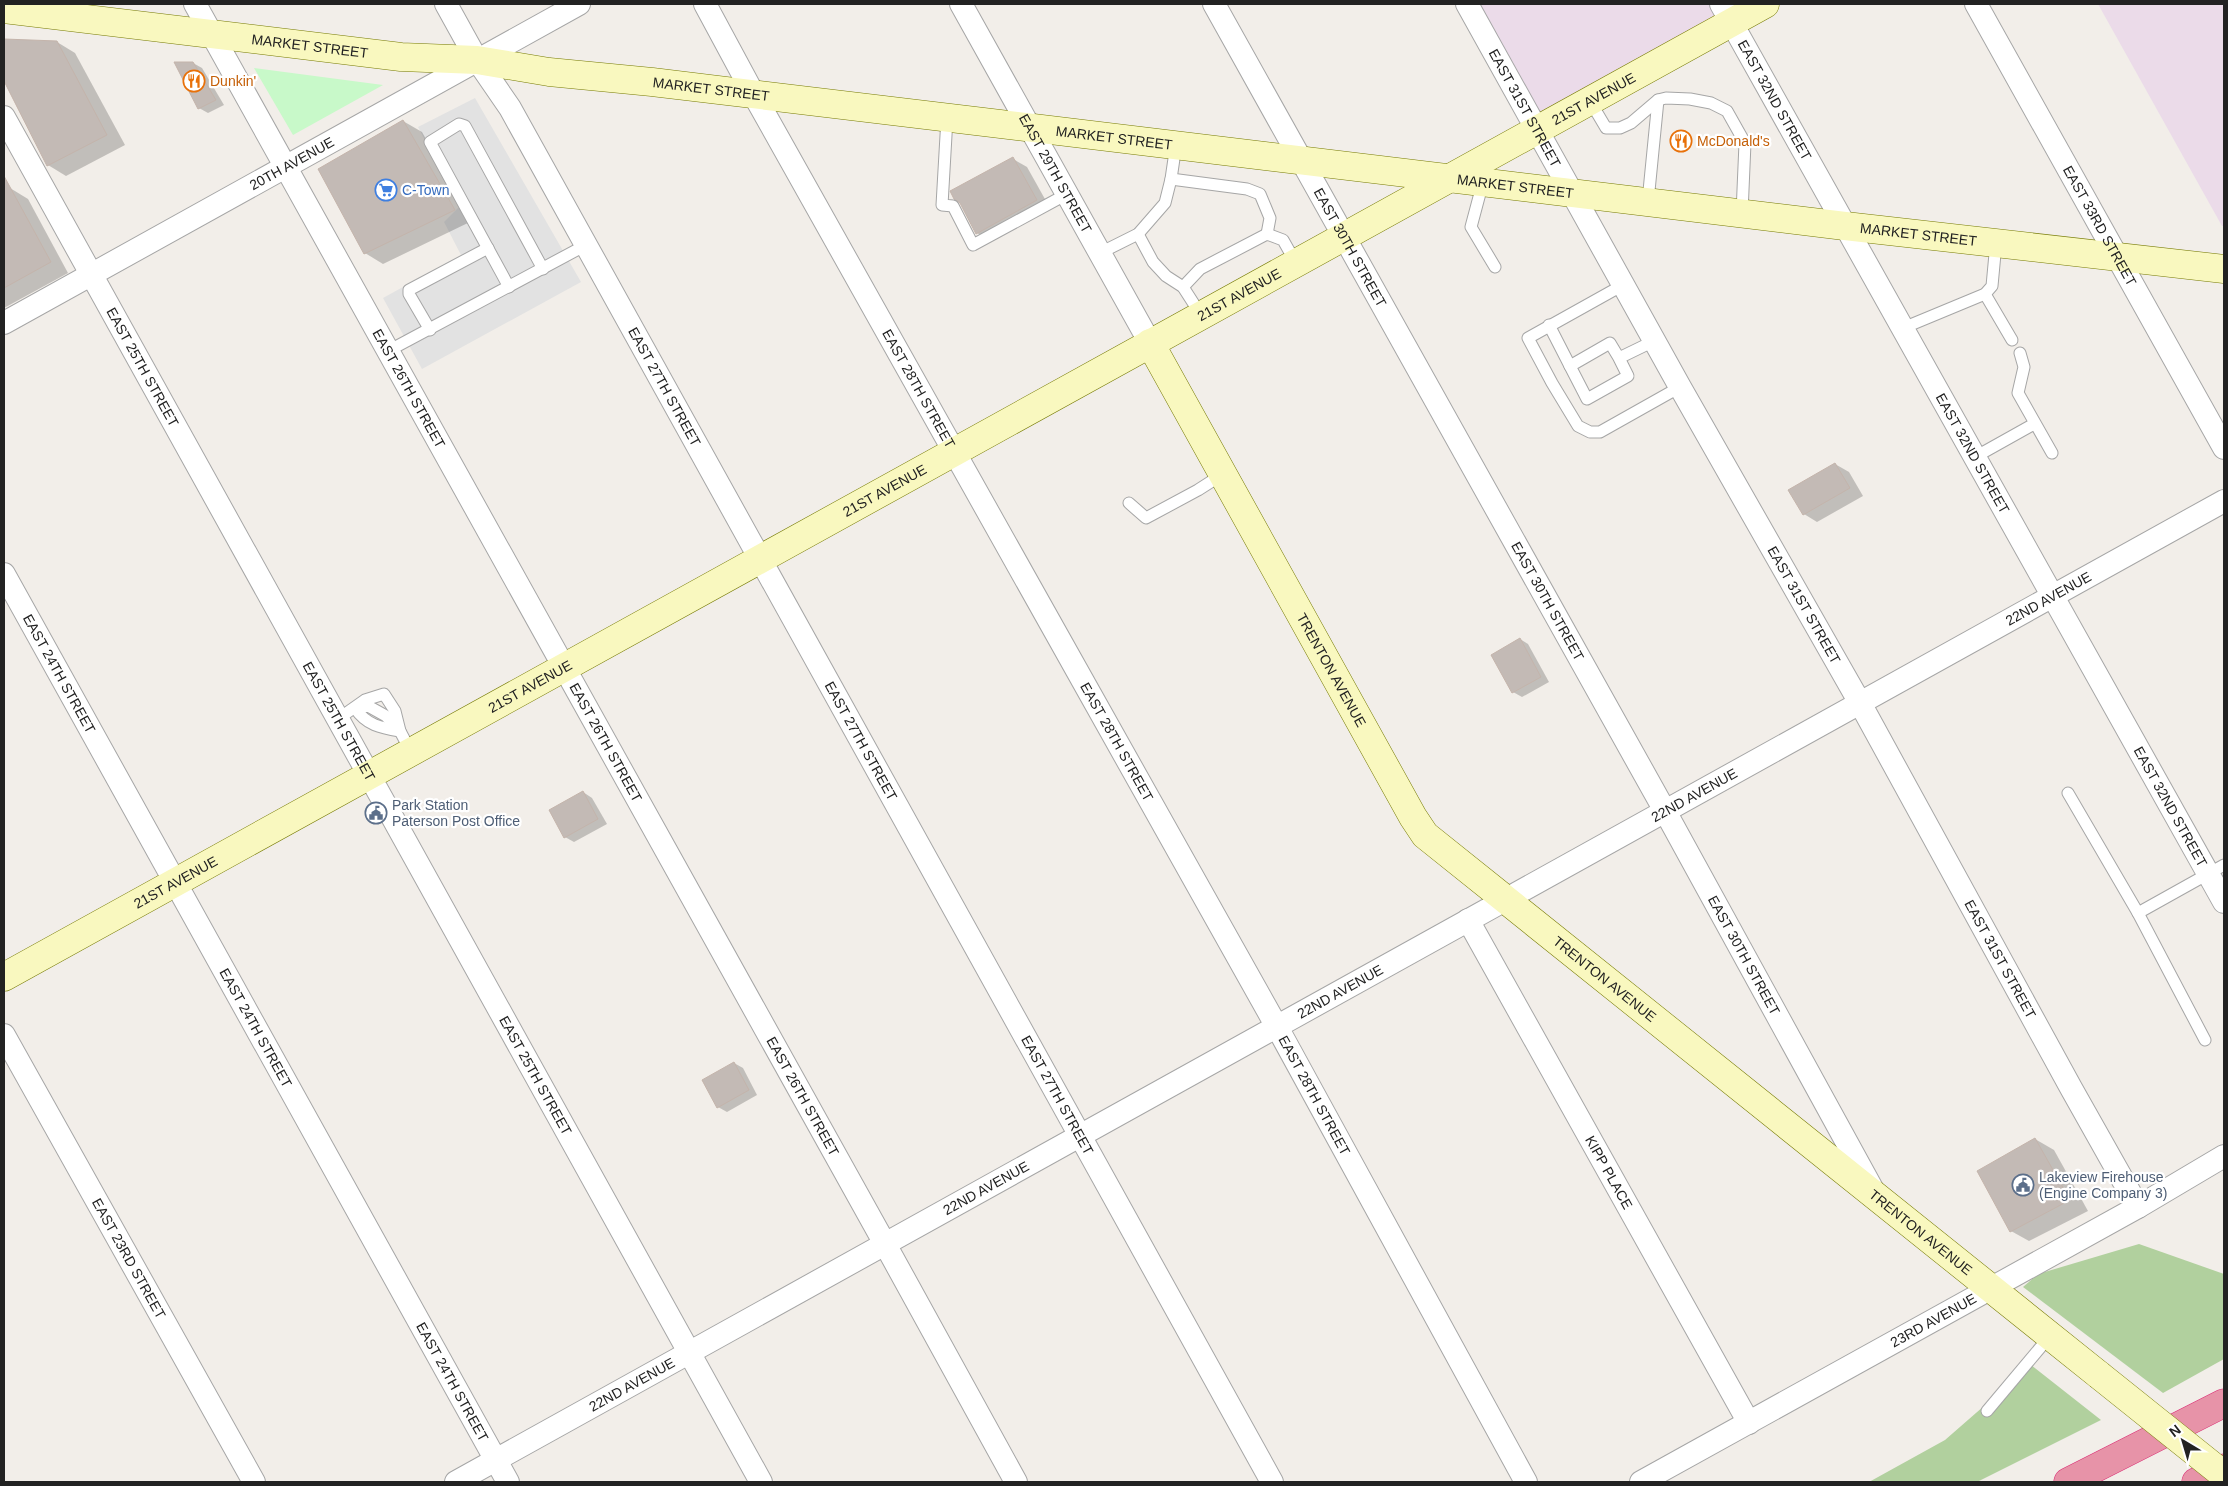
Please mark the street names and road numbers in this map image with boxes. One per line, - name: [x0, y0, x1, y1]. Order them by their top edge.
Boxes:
- street label: MARKET STREET: [251, 31, 369, 61]
- street label: EAST 32ND STREET: [1735, 37, 1815, 163]
- street label: EAST 31ST STREET: [1486, 46, 1564, 170]
- street label: 21ST AVENUE: [1549, 69, 1638, 128]
- street label: MARKET STREET: [652, 74, 771, 104]
- street label: EAST 29TH STREET: [1016, 111, 1095, 236]
- street label: MARKET STREET: [1055, 123, 1174, 153]
- street label: 20TH AVENUE: [247, 134, 337, 193]
- street label: EAST 33RD STREET: [2060, 163, 2140, 289]
- street label: MARKET STREET: [1456, 171, 1575, 201]
- street label: EAST 30TH STREET: [1311, 185, 1390, 310]
- street label: MARKET STREET: [1859, 220, 1978, 249]
- street label: 21ST AVENUE: [1194, 265, 1284, 324]
- street label: EAST 25TH STREET: [103, 305, 182, 430]
- street label: EAST 27TH STREET: [625, 324, 704, 449]
- street label: EAST 26TH STREET: [369, 326, 449, 451]
- street label: EAST 28TH STREET: [879, 326, 959, 451]
- street label: EAST 32ND STREET: [1933, 390, 2013, 517]
- street label: 21ST AVENUE: [840, 461, 929, 520]
- street label: EAST 30TH STREET: [1508, 539, 1587, 664]
- street label: EAST 31ST STREET: [1764, 543, 1844, 667]
- street label: 22ND AVENUE: [2003, 568, 2094, 629]
- street label: EAST 24TH STREET: [20, 611, 99, 736]
- street label: TRENTON AVENUE: [1294, 611, 1369, 730]
- street label: 21ST AVENUE: [485, 657, 575, 716]
- street label: EAST 25TH STREET: [300, 659, 379, 784]
- street label: EAST 27TH STREET: [822, 679, 901, 804]
- street label: EAST 26TH STREET: [566, 680, 646, 805]
- street label: EAST 28TH STREET: [1077, 680, 1157, 804]
- street label: EAST 32ND STREET: [2131, 744, 2211, 870]
- street label: 22ND AVENUE: [1649, 765, 1740, 825]
- street label: 21ST AVENUE: [131, 853, 220, 912]
- street label: EAST 30TH STREET: [1705, 893, 1784, 1018]
- street label: EAST 31ST STREET: [1961, 897, 2039, 1022]
- street label: TRENTON AVENUE: [1550, 933, 1659, 1025]
- street label: 22ND AVENUE: [1294, 961, 1386, 1022]
- street label: EAST 24TH STREET: [216, 965, 296, 1090]
- street label: EAST 25TH STREET: [496, 1013, 575, 1138]
- street label: EAST 27TH STREET: [1018, 1033, 1097, 1158]
- street label: EAST 28TH STREET: [1275, 1033, 1354, 1158]
- street label: EAST 26TH STREET: [763, 1034, 843, 1159]
- street label: KIPP PLACE: [1582, 1133, 1636, 1212]
- street label: 22ND AVENUE: [940, 1158, 1032, 1218]
- street label: TRENTON AVENUE: [1866, 1186, 1975, 1278]
- street label: EAST 23RD STREET: [89, 1196, 169, 1322]
- street label: 23RD AVENUE: [1888, 1290, 1979, 1350]
- street label: EAST 24TH STREET: [413, 1320, 492, 1445]
- street label: 22ND AVENUE: [586, 1354, 677, 1415]

